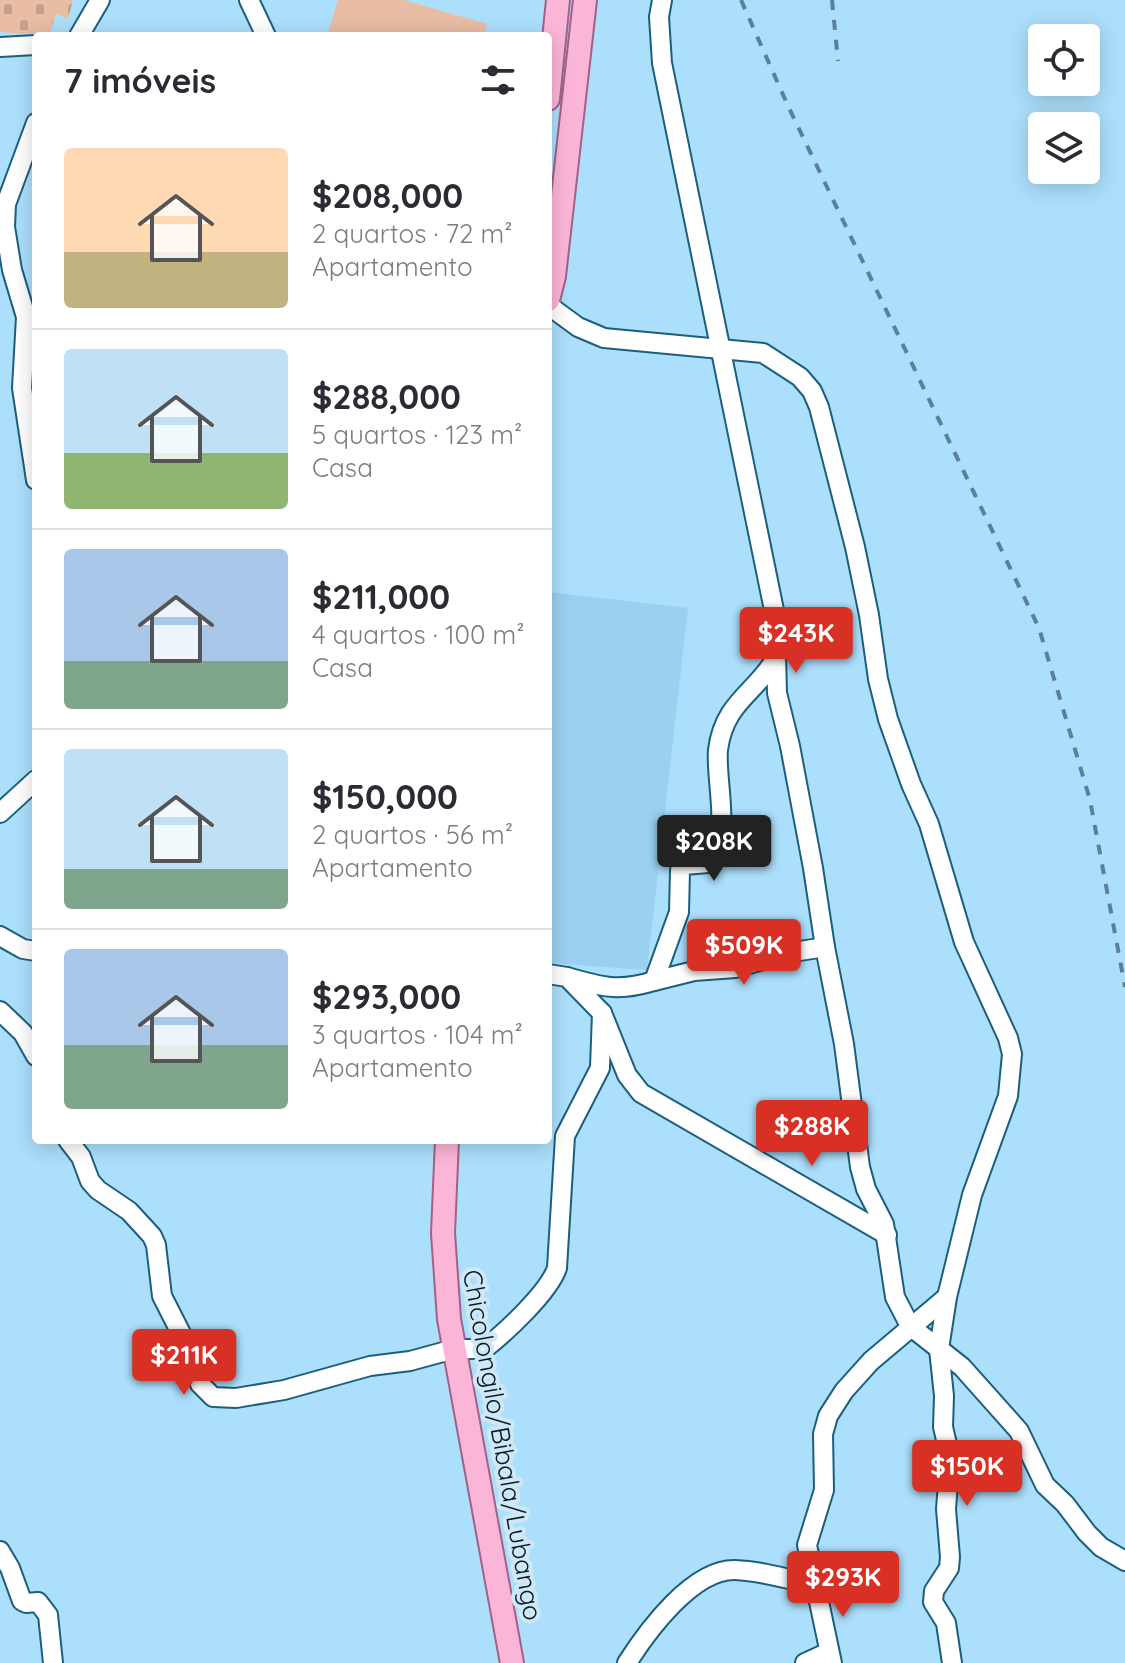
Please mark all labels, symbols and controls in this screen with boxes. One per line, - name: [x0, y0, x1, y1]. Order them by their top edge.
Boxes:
- map controls: [1028, 24, 1100, 184]
- button: locate: [1028, 24, 1100, 96]
- icon: filters: [476, 58, 520, 102]
- text: 7 imóveis: [64, 59, 216, 102]
- button: layers: [1028, 112, 1100, 184]
- text: $208,000: [312, 174, 463, 217]
- icon: home: [128, 180, 224, 276]
- text: 2 quartos · 72 m²: [312, 217, 512, 250]
- text: Apartamento: [312, 250, 473, 283]
- text: $288,000: [312, 375, 461, 418]
- icon: home: [128, 381, 224, 477]
- text: 5 quartos · 123 m²: [312, 418, 522, 451]
- text: Casa: [312, 451, 373, 484]
- text: $211,000: [312, 575, 450, 618]
- icon: home: [128, 581, 224, 677]
- pin: $243K: [740, 607, 852, 675]
- text: $243K: [758, 616, 834, 649]
- text: 4 quartos · 100 m²: [312, 618, 525, 651]
- text: Casa: [312, 651, 373, 684]
- text: $150,000: [312, 775, 458, 818]
- icon: home: [128, 781, 224, 877]
- pin: $208K: [658, 815, 770, 883]
- text: 2 quartos · 56 m²: [312, 818, 513, 851]
- text: $208K: [675, 824, 753, 857]
- text: Apartamento: [312, 851, 473, 884]
- pin: $509K: [688, 919, 800, 987]
- text: $509K: [705, 928, 783, 961]
- text: $293,000: [312, 975, 461, 1018]
- icon: home: [128, 981, 224, 1077]
- text: 3 quartos · 104 m²: [312, 1018, 523, 1051]
- text: Apartamento: [312, 1051, 473, 1084]
- pin: $288K: [756, 1100, 868, 1168]
- text: $288K: [774, 1109, 850, 1142]
- street label: Chicolongilo/Bibala/Lubango: [456, 1267, 550, 1623]
- pin: $211K: [128, 1329, 240, 1397]
- text: $211K: [150, 1338, 218, 1371]
- pin: $150K: [911, 1440, 1023, 1508]
- text: $150K: [930, 1449, 1004, 1482]
- pin: $293K: [787, 1551, 899, 1619]
- text: $293K: [805, 1560, 881, 1593]

